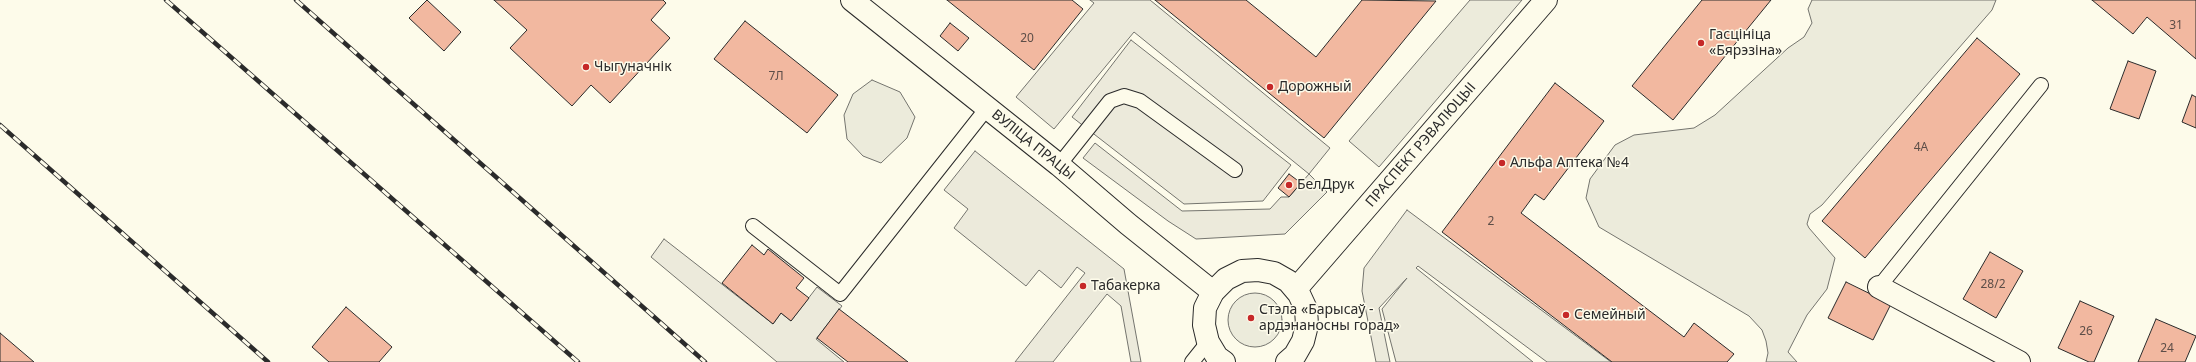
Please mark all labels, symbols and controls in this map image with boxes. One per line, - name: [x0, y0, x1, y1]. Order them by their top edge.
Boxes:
- house number: 31: [2169, 19, 2183, 33]
- place label: Гасцініца «Бярэзіна»: [1709, 27, 1782, 60]
- house number: 20: [1020, 32, 1034, 46]
- marker: Гасцініца «Бярэзіна»: [1696, 38, 1706, 48]
- place label: Чыгуначнік: [594, 59, 672, 75]
- marker: Чыгуначнік: [581, 62, 591, 72]
- house number: 7Л: [768, 70, 784, 84]
- place label: Дорожный: [1278, 79, 1352, 95]
- street label: ПРАСПЕКТ РЭВАЛЮЦЫІ: [1362, 79, 1480, 211]
- marker: Дорожный: [1265, 82, 1275, 92]
- street label: ВУЛІЦА ПРАЦЫ: [988, 106, 1078, 184]
- house number: 4А: [1914, 141, 1928, 155]
- place label: Альфа Аптека №4: [1510, 155, 1629, 171]
- marker: Альфа Аптека №4: [1497, 158, 1507, 168]
- place label: БелДрук: [1297, 177, 1354, 193]
- marker: БелДрук: [1284, 180, 1294, 190]
- house number: 2: [1488, 215, 1494, 229]
- place label: Табакерка: [1091, 278, 1160, 294]
- house number: 28/2: [1980, 278, 2006, 292]
- marker: Табакерка: [1078, 281, 1088, 291]
- place label: Стэла «Барысаў - ардэнаносны горад»: [1259, 302, 1400, 334]
- place label: Семейный: [1574, 307, 1646, 323]
- marker: Семейный: [1561, 310, 1571, 320]
- marker: Стэла «Барысаў - ардэнаносны горад»: [1246, 313, 1256, 323]
- house number: 26: [2079, 325, 2093, 339]
- house number: 24: [2160, 342, 2174, 356]

